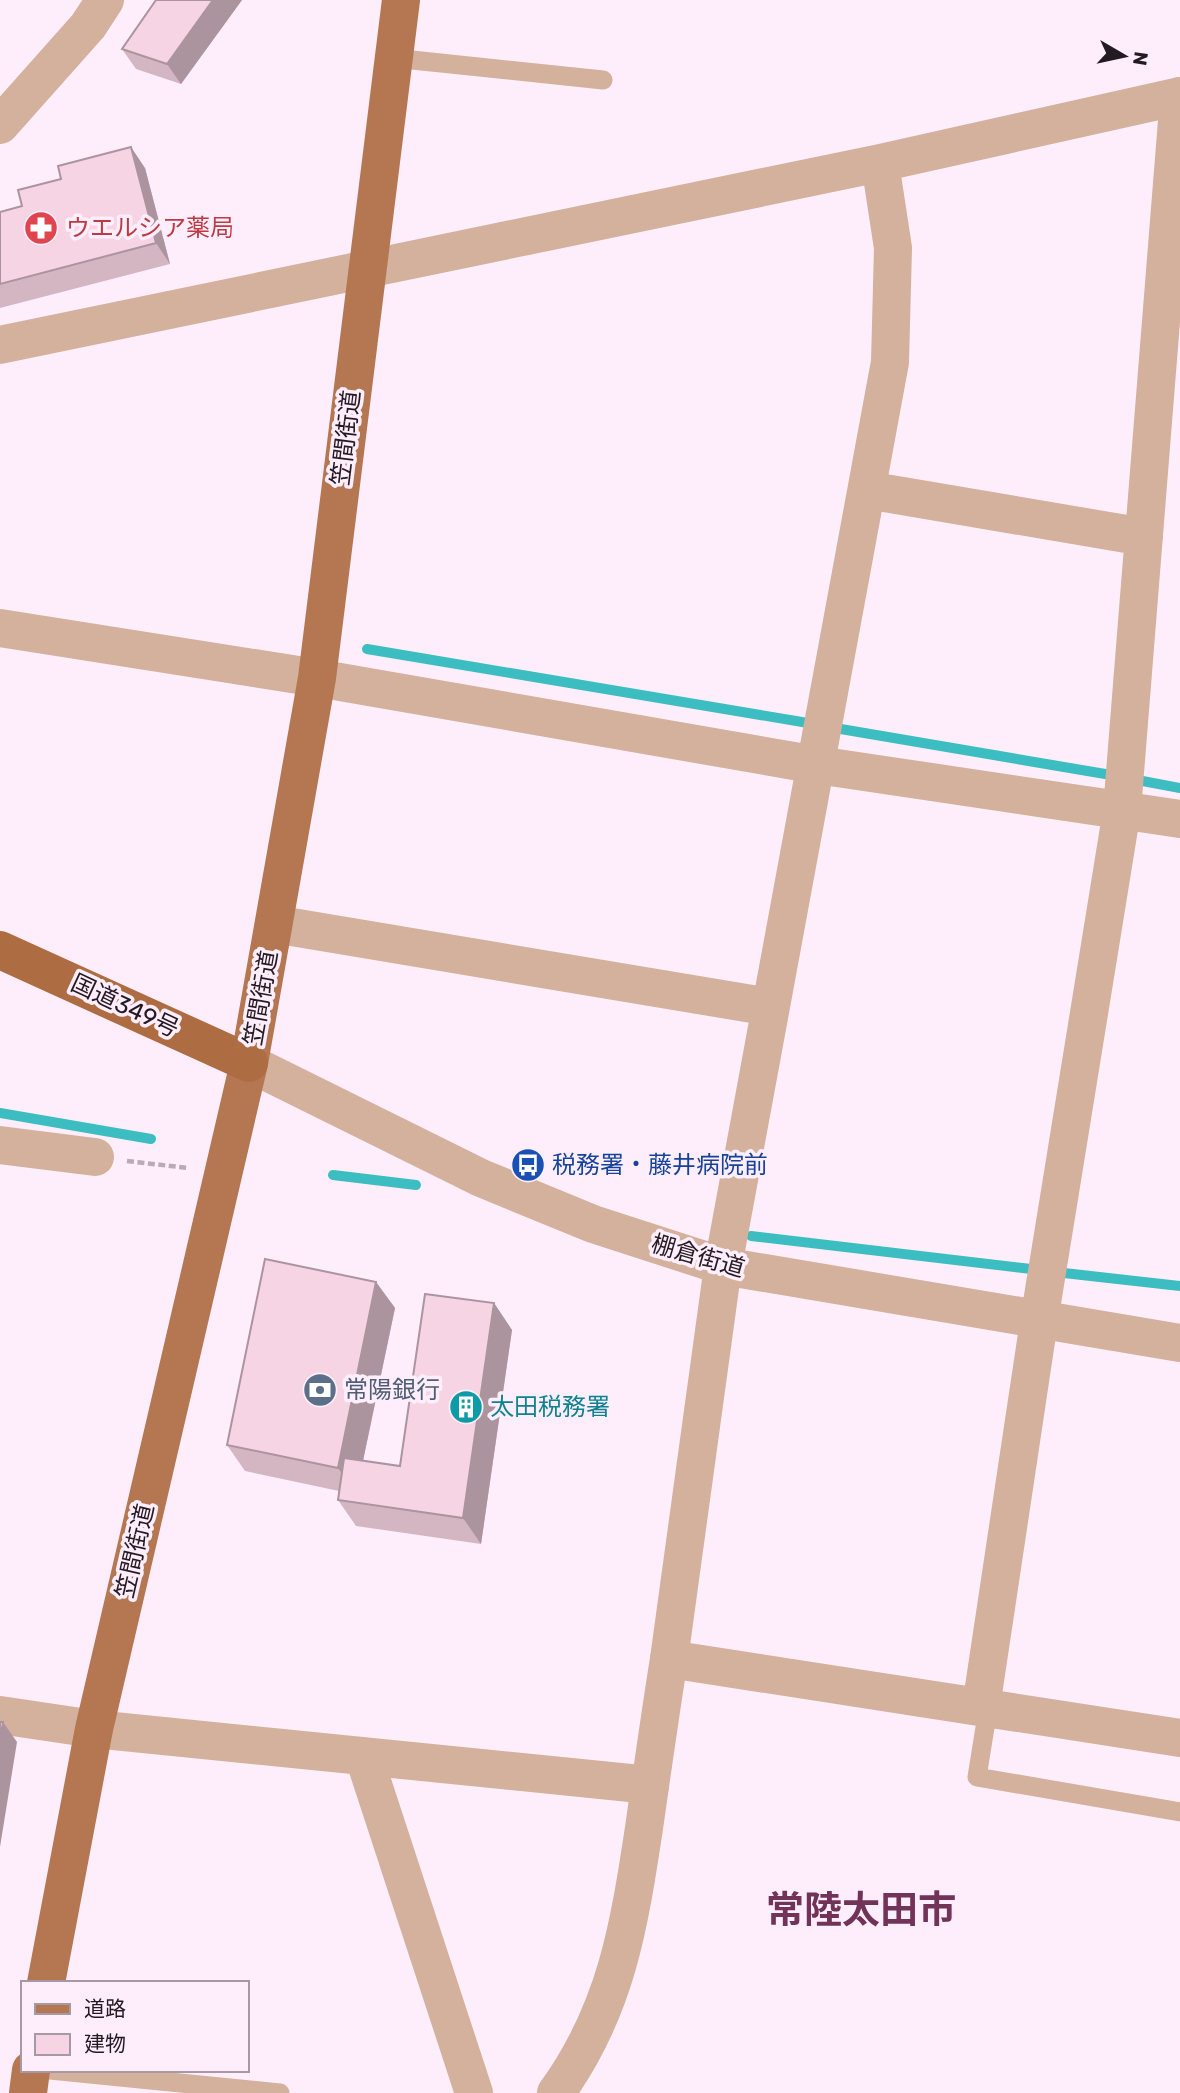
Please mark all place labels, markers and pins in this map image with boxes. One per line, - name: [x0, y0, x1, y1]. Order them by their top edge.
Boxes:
- pharmacy icon: ウエルシア薬局: [22, 209, 60, 247]
- place label: ウエルシア薬局: [66, 214, 234, 242]
- bus stop icon: 税務署・藤井病院前: [509, 1146, 547, 1184]
- place label: 税務署・藤井病院前: [552, 1151, 768, 1179]
- bank icon: 常陽銀行: [301, 1371, 339, 1409]
- place label: 常陽銀行: [344, 1376, 440, 1404]
- building icon: 太田税務署: [447, 1388, 485, 1426]
- place label: 太田税務署: [490, 1393, 610, 1421]

